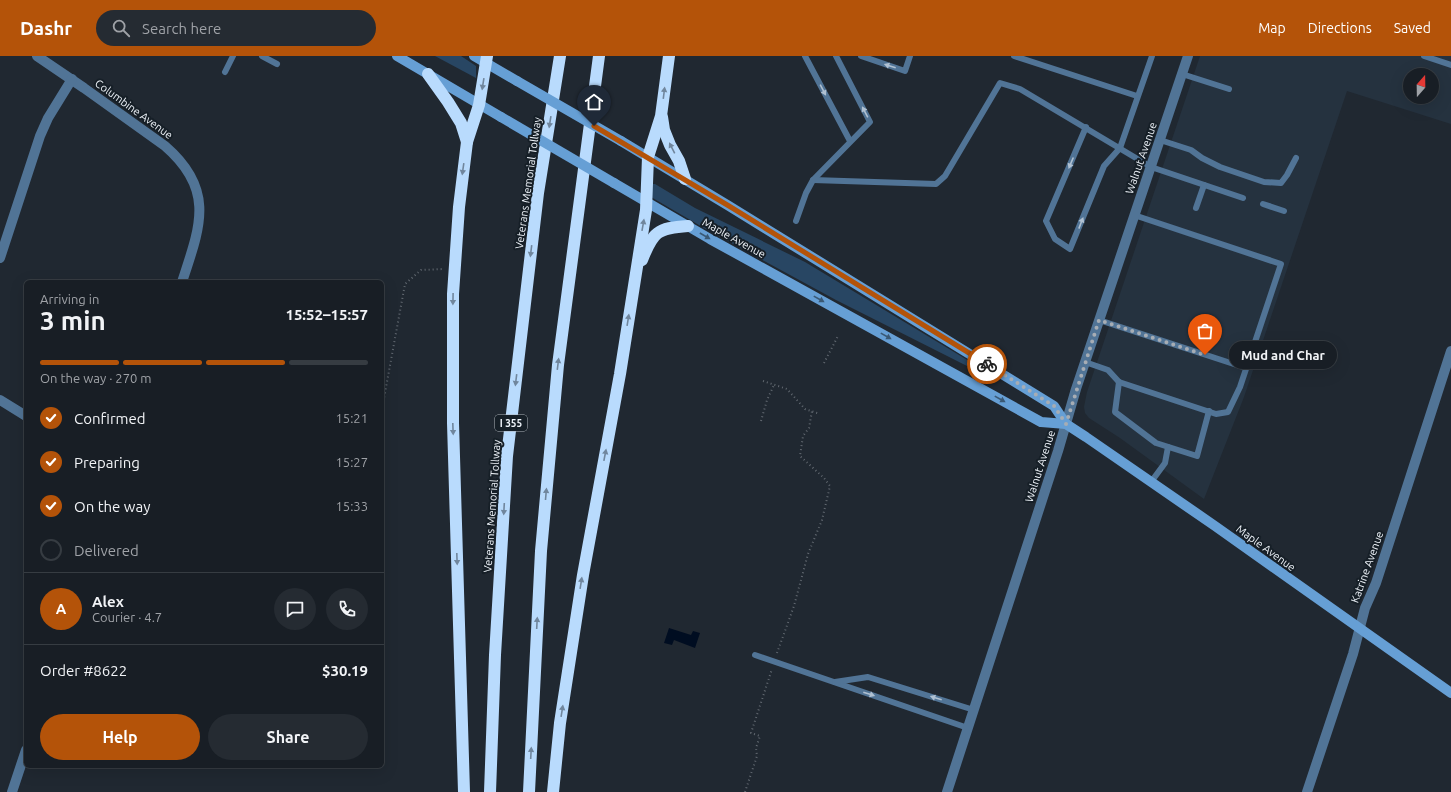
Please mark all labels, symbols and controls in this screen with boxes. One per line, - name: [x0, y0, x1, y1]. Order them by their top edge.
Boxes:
- search box: [96, 10, 376, 46]
- text: Dashr: [20, 17, 72, 39]
- icon: search: [110, 17, 132, 39]
- text: Search here: [142, 20, 221, 37]
- text: Map: [1258, 20, 1286, 36]
- text: Directions: [1308, 20, 1372, 36]
- text: Saved: [1394, 20, 1431, 36]
- one-way arrow: [884, 63, 896, 69]
- north arrow: [1403, 68, 1439, 104]
- map controls: [1403, 68, 1439, 104]
- street label: Columbine Avenue: [93, 77, 175, 141]
- one-way arrow: [480, 78, 486, 90]
- pin: [577, 85, 611, 126]
- one-way arrow: [820, 85, 826, 96]
- one-way arrow: [661, 87, 667, 99]
- icon: home: [583, 91, 605, 113]
- one-way arrow: [862, 106, 868, 118]
- street label: Veterans Memorial Tollway: [513, 116, 543, 250]
- one-way arrow: [546, 116, 552, 128]
- street label: Walnut Avenue: [1123, 121, 1159, 195]
- one-way arrow: [669, 142, 675, 154]
- one-way arrow: [1068, 158, 1074, 169]
- one-way arrow: [460, 163, 467, 175]
- street label: Maple Avenue: [700, 216, 768, 260]
- one-way arrow: [1079, 216, 1085, 228]
- one-way arrow: [640, 219, 646, 231]
- one-way arrow: [699, 232, 711, 239]
- one-way arrow: [528, 245, 535, 257]
- text: Arriving in: [40, 292, 99, 306]
- one-way arrow: [450, 293, 456, 306]
- one-way arrow: [813, 295, 825, 302]
- text: 3 min: [40, 306, 106, 335]
- text: 15:52–15:57: [285, 306, 368, 323]
- one-way arrow: [626, 314, 632, 326]
- pin: [1188, 314, 1222, 355]
- icon: bag: [1194, 320, 1216, 342]
- one-way arrow: [880, 333, 892, 339]
- callout: Mud and Char: [1229, 341, 1337, 369]
- courier: [967, 344, 1007, 384]
- text: Mud and Char: [1241, 348, 1325, 362]
- icon: bike: [976, 353, 998, 375]
- one-way arrow: [555, 358, 562, 370]
- text: On the way · 270 m: [40, 371, 152, 385]
- one-way arrow: [513, 374, 519, 386]
- one-way arrow: [994, 396, 1006, 402]
- icon: check: [40, 407, 62, 429]
- text: Confirmed: [74, 410, 146, 427]
- text: 15:21: [335, 411, 368, 425]
- road number: I 355: [495, 415, 527, 431]
- one-way arrow: [450, 423, 456, 436]
- street label: Walnut Avenue: [1023, 428, 1057, 504]
- street label: Veterans Memorial Tollway: [481, 438, 503, 573]
- one-way arrow: [602, 449, 608, 461]
- icon: check: [40, 451, 62, 473]
- text: Preparing: [74, 454, 140, 471]
- text: 15:27: [335, 455, 368, 469]
- one-way arrow: [543, 488, 550, 500]
- icon: check: [40, 495, 62, 517]
- text: On the way: [74, 498, 150, 515]
- text: 15:33: [335, 499, 368, 513]
- one-way arrow: [501, 503, 507, 516]
- street label: Maple Avenue: [1234, 523, 1298, 573]
- street label: Katrine Avenue: [1348, 530, 1386, 604]
- text: Delivered: [74, 542, 139, 559]
- one-way arrow: [454, 553, 461, 565]
- one-way arrow: [578, 577, 584, 589]
- button: chat: [274, 588, 316, 630]
- button: phone: [326, 588, 368, 630]
- text: Alex: [92, 593, 124, 610]
- text: A: [56, 600, 66, 617]
- text: Courier · 4.7: [92, 610, 162, 624]
- one-way arrow: [534, 617, 541, 629]
- text: Order #8622: [40, 662, 127, 679]
- text: $30.19: [322, 662, 368, 679]
- one-way arrow: [863, 692, 875, 698]
- one-way arrow: [930, 695, 942, 701]
- one-way arrow: [559, 705, 565, 718]
- button: Help: [40, 714, 200, 760]
- button: Share: [208, 714, 368, 760]
- one-way arrow: [527, 747, 534, 759]

